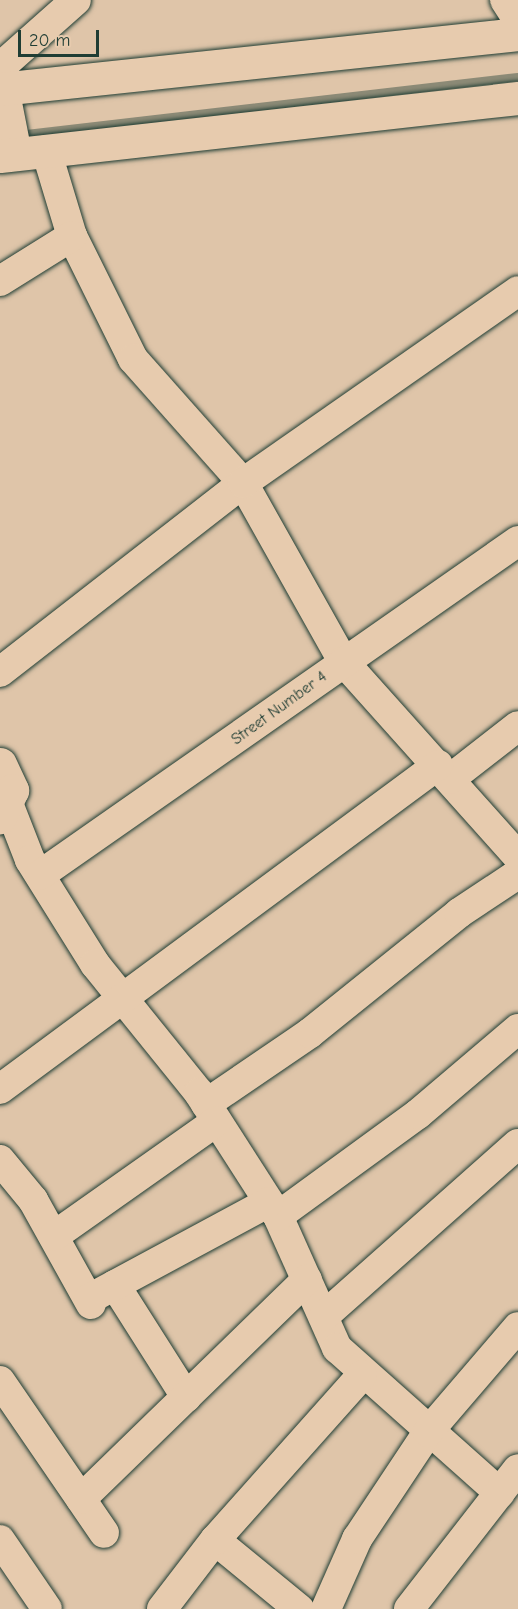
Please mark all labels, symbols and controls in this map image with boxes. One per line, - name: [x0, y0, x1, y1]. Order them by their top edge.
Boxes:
- scale bar: [21, 18, 102, 56]
- text: 20 m: [29, 30, 70, 51]
- street label: Street Number 4: [228, 667, 330, 749]

